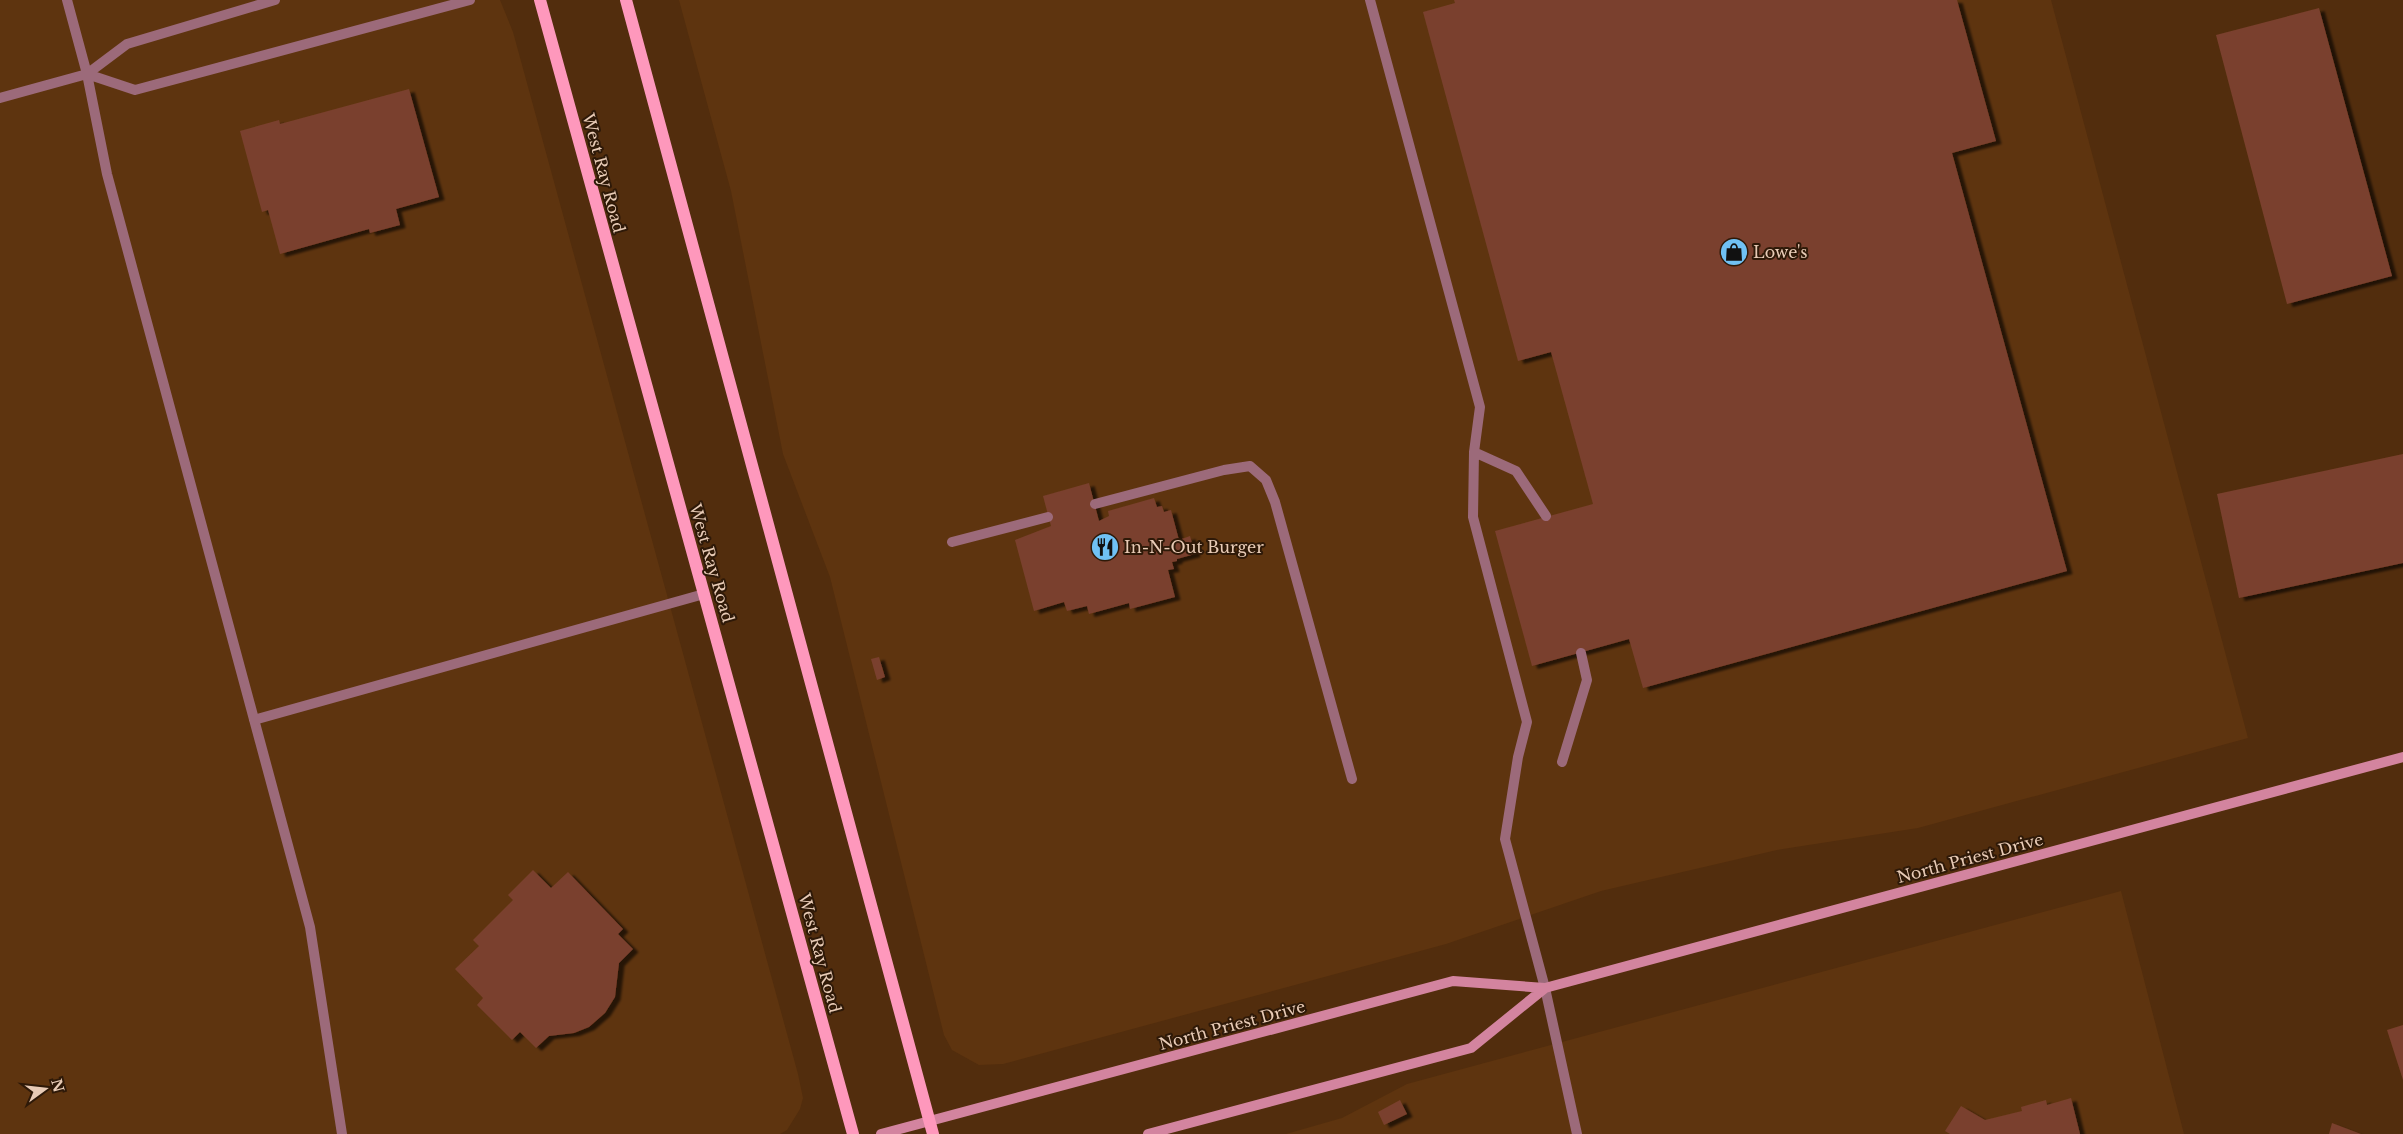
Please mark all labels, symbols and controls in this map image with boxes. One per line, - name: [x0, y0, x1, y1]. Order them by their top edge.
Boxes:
- street label: West Ray Road: [578, 110, 630, 235]
- shop icon: Lowe's: [1719, 237, 1749, 267]
- place label: Lowe's: [1753, 242, 1808, 262]
- street label: West Ray Road: [685, 500, 739, 625]
- restaurant icon: In-N-Out Burger: [1090, 532, 1120, 562]
- place label: In-N-Out Burger: [1124, 537, 1264, 557]
- street label: North Priest Drive: [1895, 829, 2045, 887]
- street label: West Ray Road: [794, 890, 846, 1015]
- street label: North Priest Drive: [1157, 996, 1307, 1054]
- north arrow: [20, 1064, 70, 1114]
- text: N: [47, 1077, 68, 1094]

